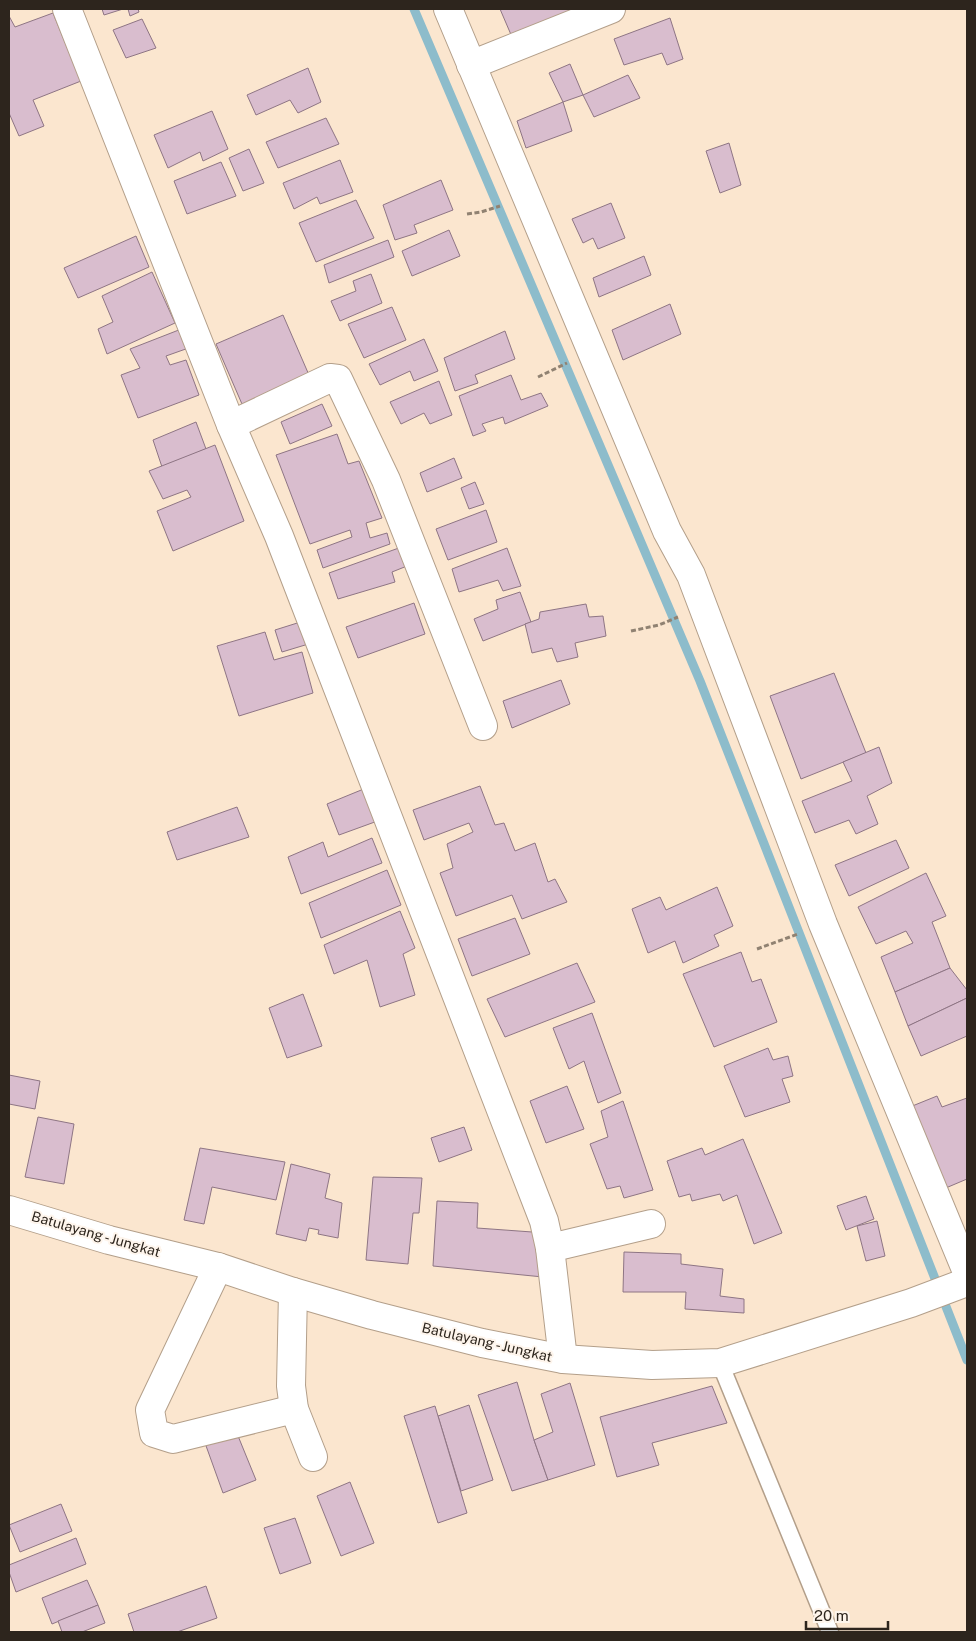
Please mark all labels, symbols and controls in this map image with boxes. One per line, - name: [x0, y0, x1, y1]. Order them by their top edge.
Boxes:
- street label: Batulayang - Jungkat: [30, 1208, 162, 1260]
- street label: Batulayang - Jungkat: [420, 1319, 554, 1365]
- scale bar: [806, 1598, 888, 1630]
- text: 20 m: [814, 1607, 849, 1624]

